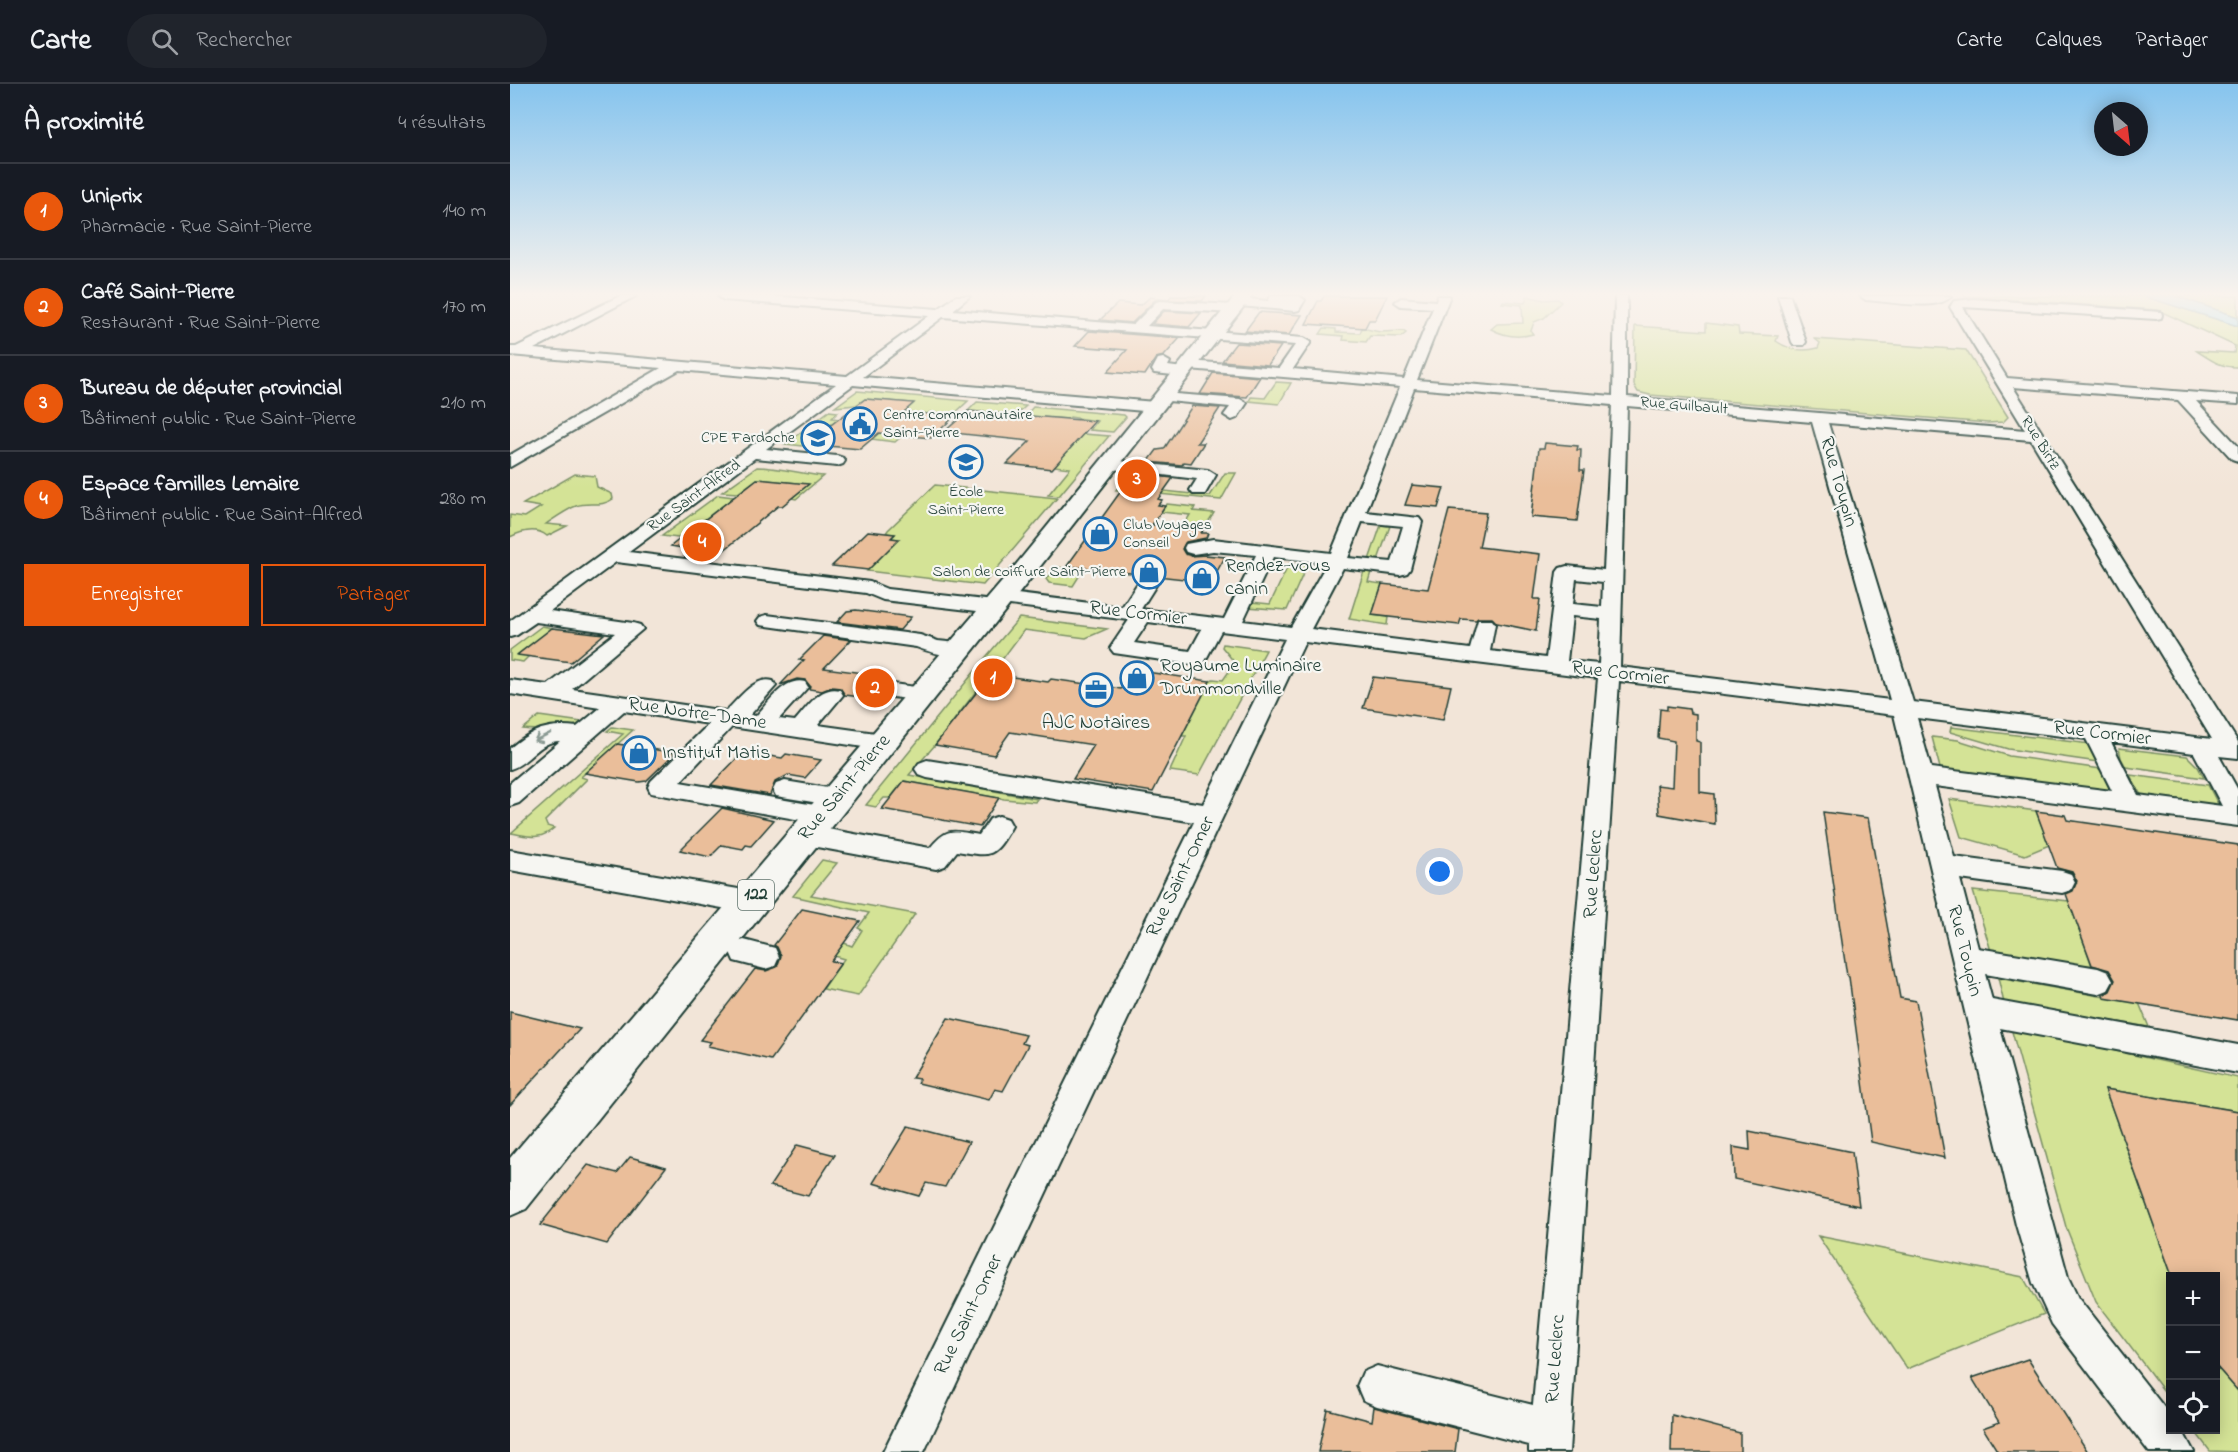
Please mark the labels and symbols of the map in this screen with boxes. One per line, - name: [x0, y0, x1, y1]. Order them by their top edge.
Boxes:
- north arrow: [2094, 102, 2148, 156]
- street label: Rue Guilbault: [1639, 390, 1730, 422]
- place label: Centre communautaire Saint-Pierre: [883, 403, 1033, 445]
- public building icon: Centre communautaire Saint-Pierre: [842, 406, 878, 442]
- street label: Rue Birtz: [2014, 411, 2066, 475]
- school or university icon: CPE Fardoche: [800, 420, 836, 456]
- place label: CPE Fardoche: [701, 426, 796, 450]
- street label: Rue Toupin: [1811, 433, 1865, 531]
- school or university icon: École Saint-Pierre: [948, 444, 984, 480]
- street label: Rue Saint-Alfred: [642, 454, 746, 538]
- pin: 3: [1118, 456, 1156, 502]
- place label: École Saint-Pierre: [928, 480, 1005, 522]
- place label: Club Voyages Conseil: [1123, 513, 1212, 555]
- shop icon: Club Voyages Conseil: [1082, 516, 1118, 552]
- pin: 4: [682, 520, 722, 564]
- place label: Rendez-vous canin: [1225, 552, 1331, 604]
- shop icon: Salon de coiffure Saint-Pierre: [1131, 554, 1167, 590]
- place label: Salon de coiffure Saint-Pierre: [933, 560, 1127, 584]
- shop icon: Rendez-vous canin: [1184, 560, 1220, 596]
- street label: Rue Cormier: [1087, 594, 1189, 634]
- place label: Royaume Luminaire Drummondville: [1159, 652, 1322, 704]
- street label: Rue Cormier: [1569, 654, 1671, 694]
- pin: 1: [974, 656, 1012, 700]
- shop icon: Royaume Luminaire Drummondville: [1119, 660, 1155, 696]
- pin: 2: [856, 666, 895, 710]
- office icon: AJC Notaires: [1078, 672, 1114, 708]
- street label: Rue Notre-Dame: [626, 690, 768, 738]
- place label: AJC Notaires: [1042, 709, 1150, 738]
- street label: Rue Cormier: [2051, 714, 2153, 754]
- street label: Rue Saint-Pierre: [791, 728, 899, 848]
- one-way arrow: [534, 731, 552, 743]
- shop icon: Institut Matis: [621, 735, 657, 771]
- place label: Institut Matis: [662, 739, 770, 768]
- street label: Rue Saint-Omer: [1139, 811, 1223, 942]
- street label: Rue Leclerc: [1576, 828, 1612, 919]
- your location: [1425, 857, 1454, 886]
- road number: 122: [738, 880, 774, 910]
- street label: Rue Toupin: [1939, 902, 1989, 1000]
- street label: Rue Saint-Omer: [927, 1249, 1011, 1380]
- street label: Rue Leclerc: [1538, 1313, 1574, 1404]

